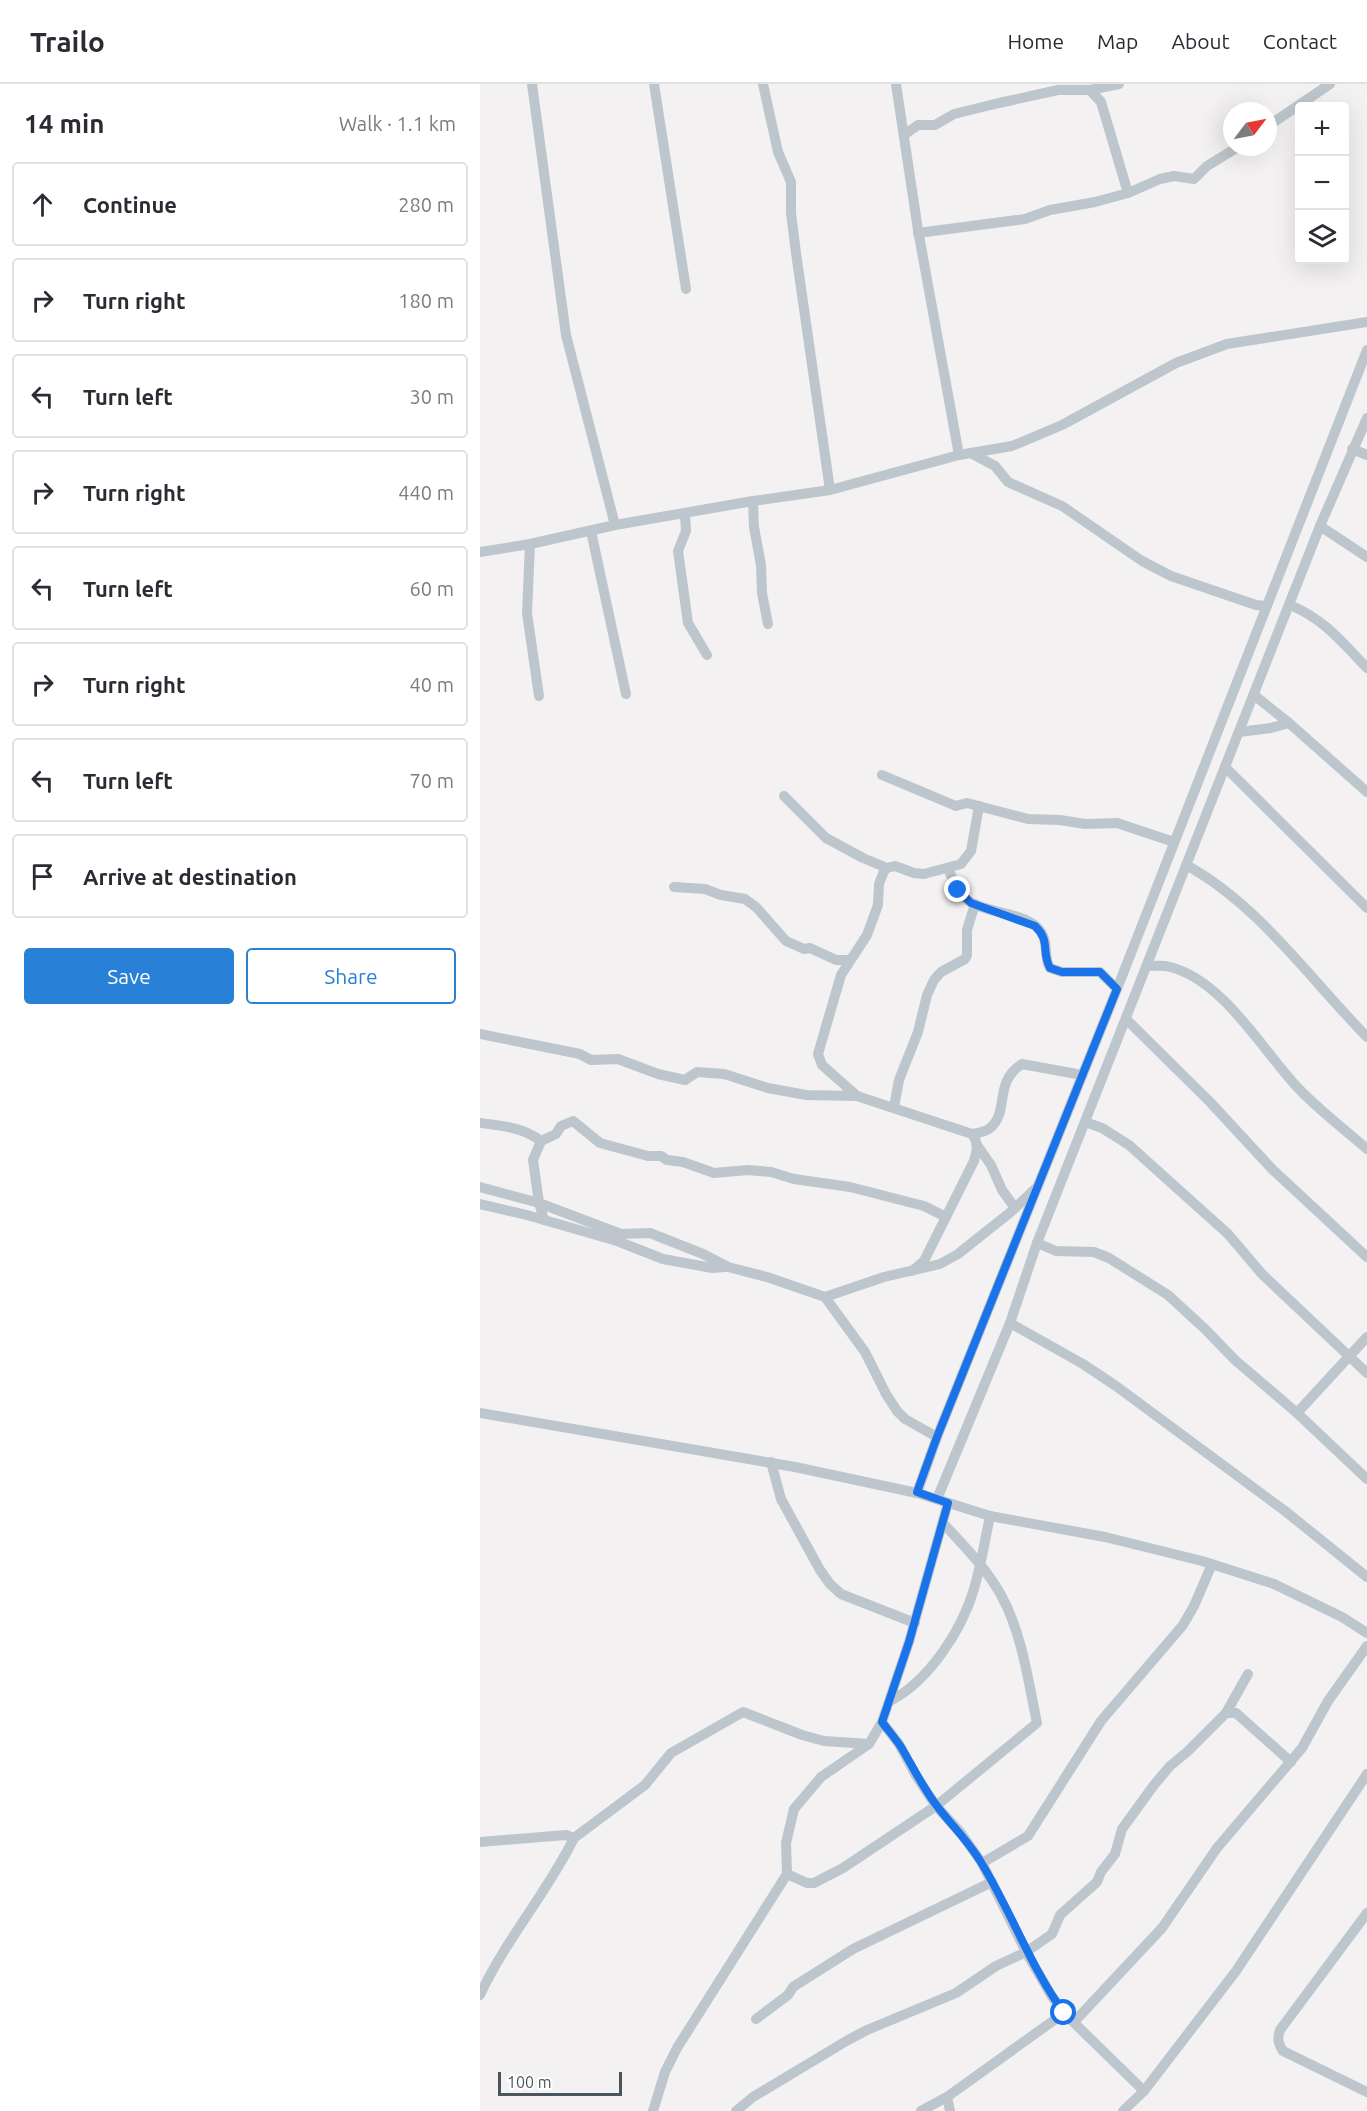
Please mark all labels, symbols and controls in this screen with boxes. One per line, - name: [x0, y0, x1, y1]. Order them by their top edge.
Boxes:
- text: Trailo: [30, 26, 105, 57]
- text: Home: [1007, 29, 1064, 53]
- text: Map: [1097, 29, 1138, 53]
- text: About: [1171, 29, 1230, 53]
- text: Contact: [1263, 29, 1337, 53]
- north arrow: [1223, 102, 1277, 156]
- map controls: [1295, 102, 1349, 264]
- button: +: [1295, 102, 1349, 156]
- text: 14 min: [24, 109, 104, 138]
- text: Walk · 1.1 km: [339, 112, 456, 135]
- button: −: [1295, 156, 1349, 210]
- icon: ahead: [26, 188, 59, 221]
- text: Continue: [83, 192, 177, 217]
- text: 280 m: [398, 193, 454, 216]
- button: layers: [1295, 210, 1349, 264]
- icon: right: [26, 284, 59, 317]
- text: Turn right: [83, 288, 185, 313]
- text: 180 m: [398, 289, 454, 312]
- icon: left: [26, 380, 59, 413]
- text: Turn left: [83, 384, 173, 409]
- text: 30 m: [410, 385, 454, 408]
- icon: right: [26, 476, 59, 509]
- text: Turn right: [83, 480, 185, 505]
- text: 440 m: [398, 481, 454, 504]
- icon: left: [26, 572, 59, 605]
- text: Turn left: [83, 576, 173, 601]
- text: 60 m: [410, 577, 454, 600]
- icon: right: [26, 668, 59, 701]
- text: Turn right: [83, 672, 185, 697]
- text: 40 m: [410, 673, 454, 696]
- icon: left: [26, 764, 59, 797]
- text: Turn left: [83, 768, 173, 793]
- text: 70 m: [410, 769, 454, 792]
- icon: arrive: [26, 860, 59, 893]
- text: Arrive at destination: [83, 864, 297, 889]
- route end: [944, 876, 970, 902]
- button: Save: [24, 948, 234, 1004]
- button: Share: [246, 948, 456, 1004]
- route start: [1050, 1999, 1076, 2025]
- scale bar: [498, 2069, 622, 2096]
- text: 100 m: [507, 2073, 552, 2091]

